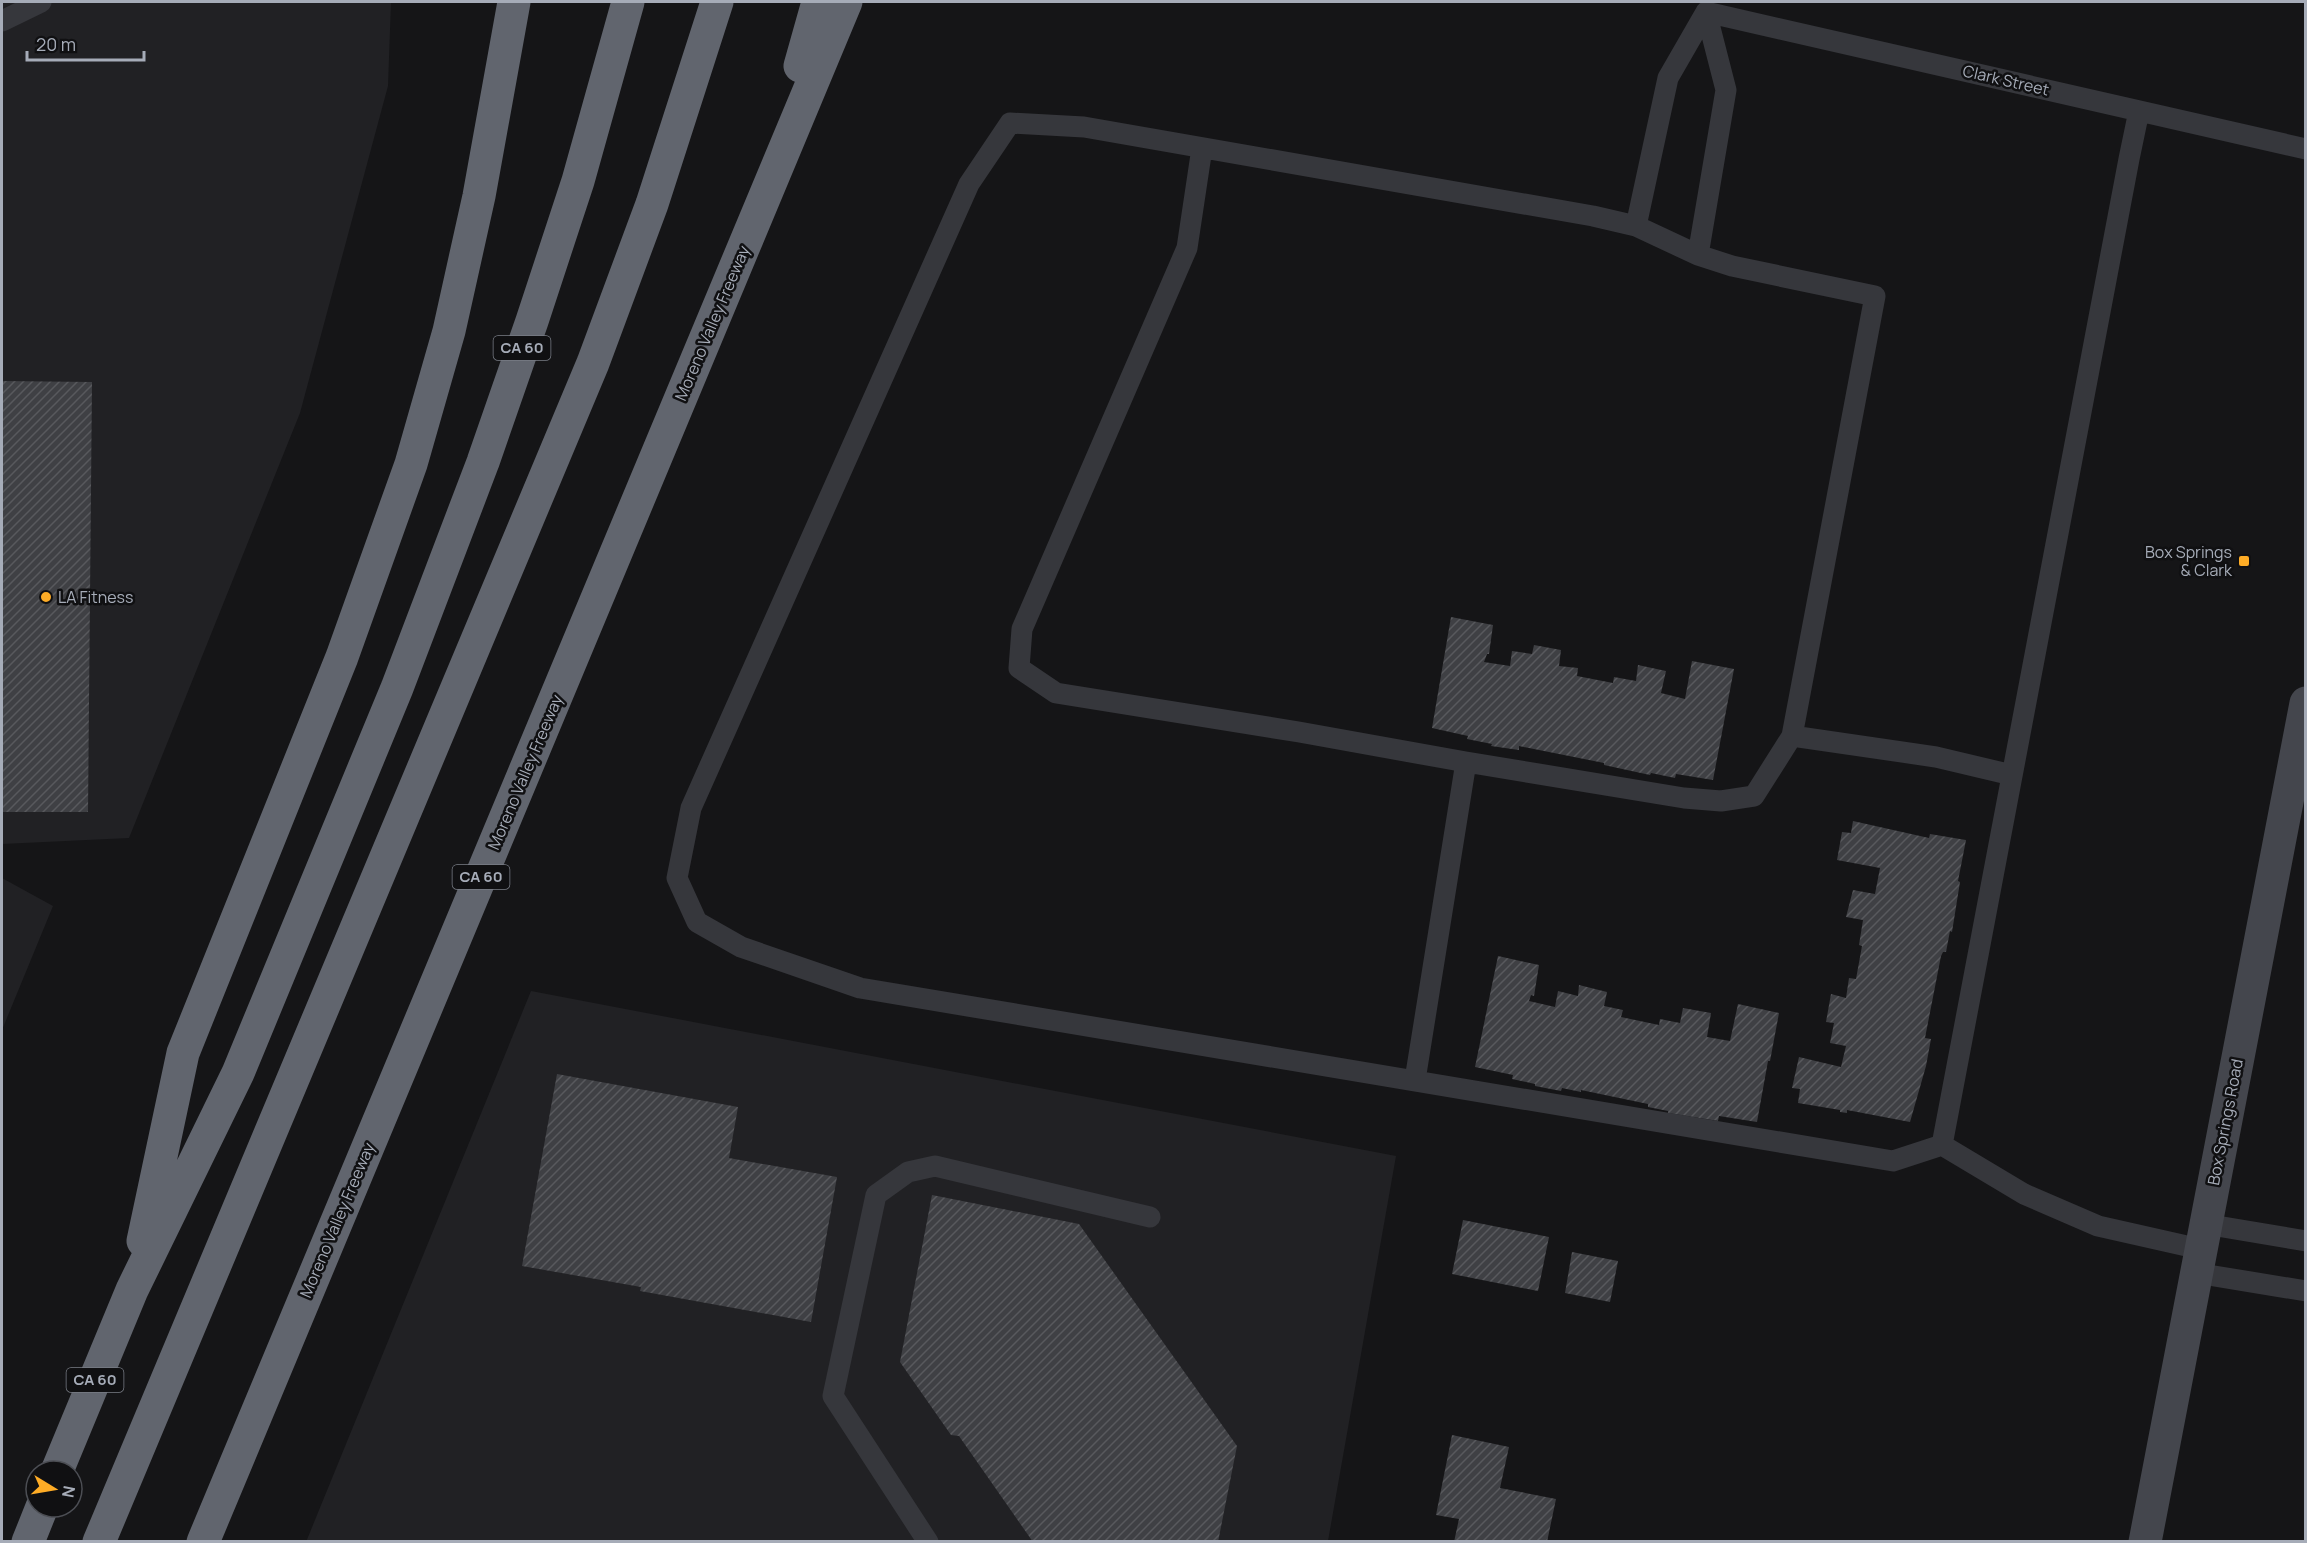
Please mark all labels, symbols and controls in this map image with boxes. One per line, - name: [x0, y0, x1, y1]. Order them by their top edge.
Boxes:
- scale bar: [27, 24, 144, 62]
- text: 20 m: [36, 32, 76, 56]
- street label: Clark Street: [1961, 59, 2051, 101]
- street label: Moreno Valley Freeway: [669, 242, 755, 404]
- road number: CA 60: [494, 336, 550, 360]
- place label: Box Springs & Clark: [2145, 541, 2233, 581]
- marker: Box Springs & Clark: [2237, 554, 2251, 568]
- place label: LA Fitness: [58, 586, 133, 608]
- marker: LA Fitness: [39, 590, 53, 604]
- street label: Moreno Valley Freeway: [482, 691, 568, 853]
- road number: CA 60: [452, 865, 510, 889]
- street label: Box Springs Road: [2202, 1057, 2248, 1187]
- street label: Moreno Valley Freeway: [294, 1139, 380, 1301]
- road number: CA 60: [66, 1368, 124, 1392]
- north arrow: [24, 1459, 84, 1519]
- text: N: [57, 1484, 81, 1500]

